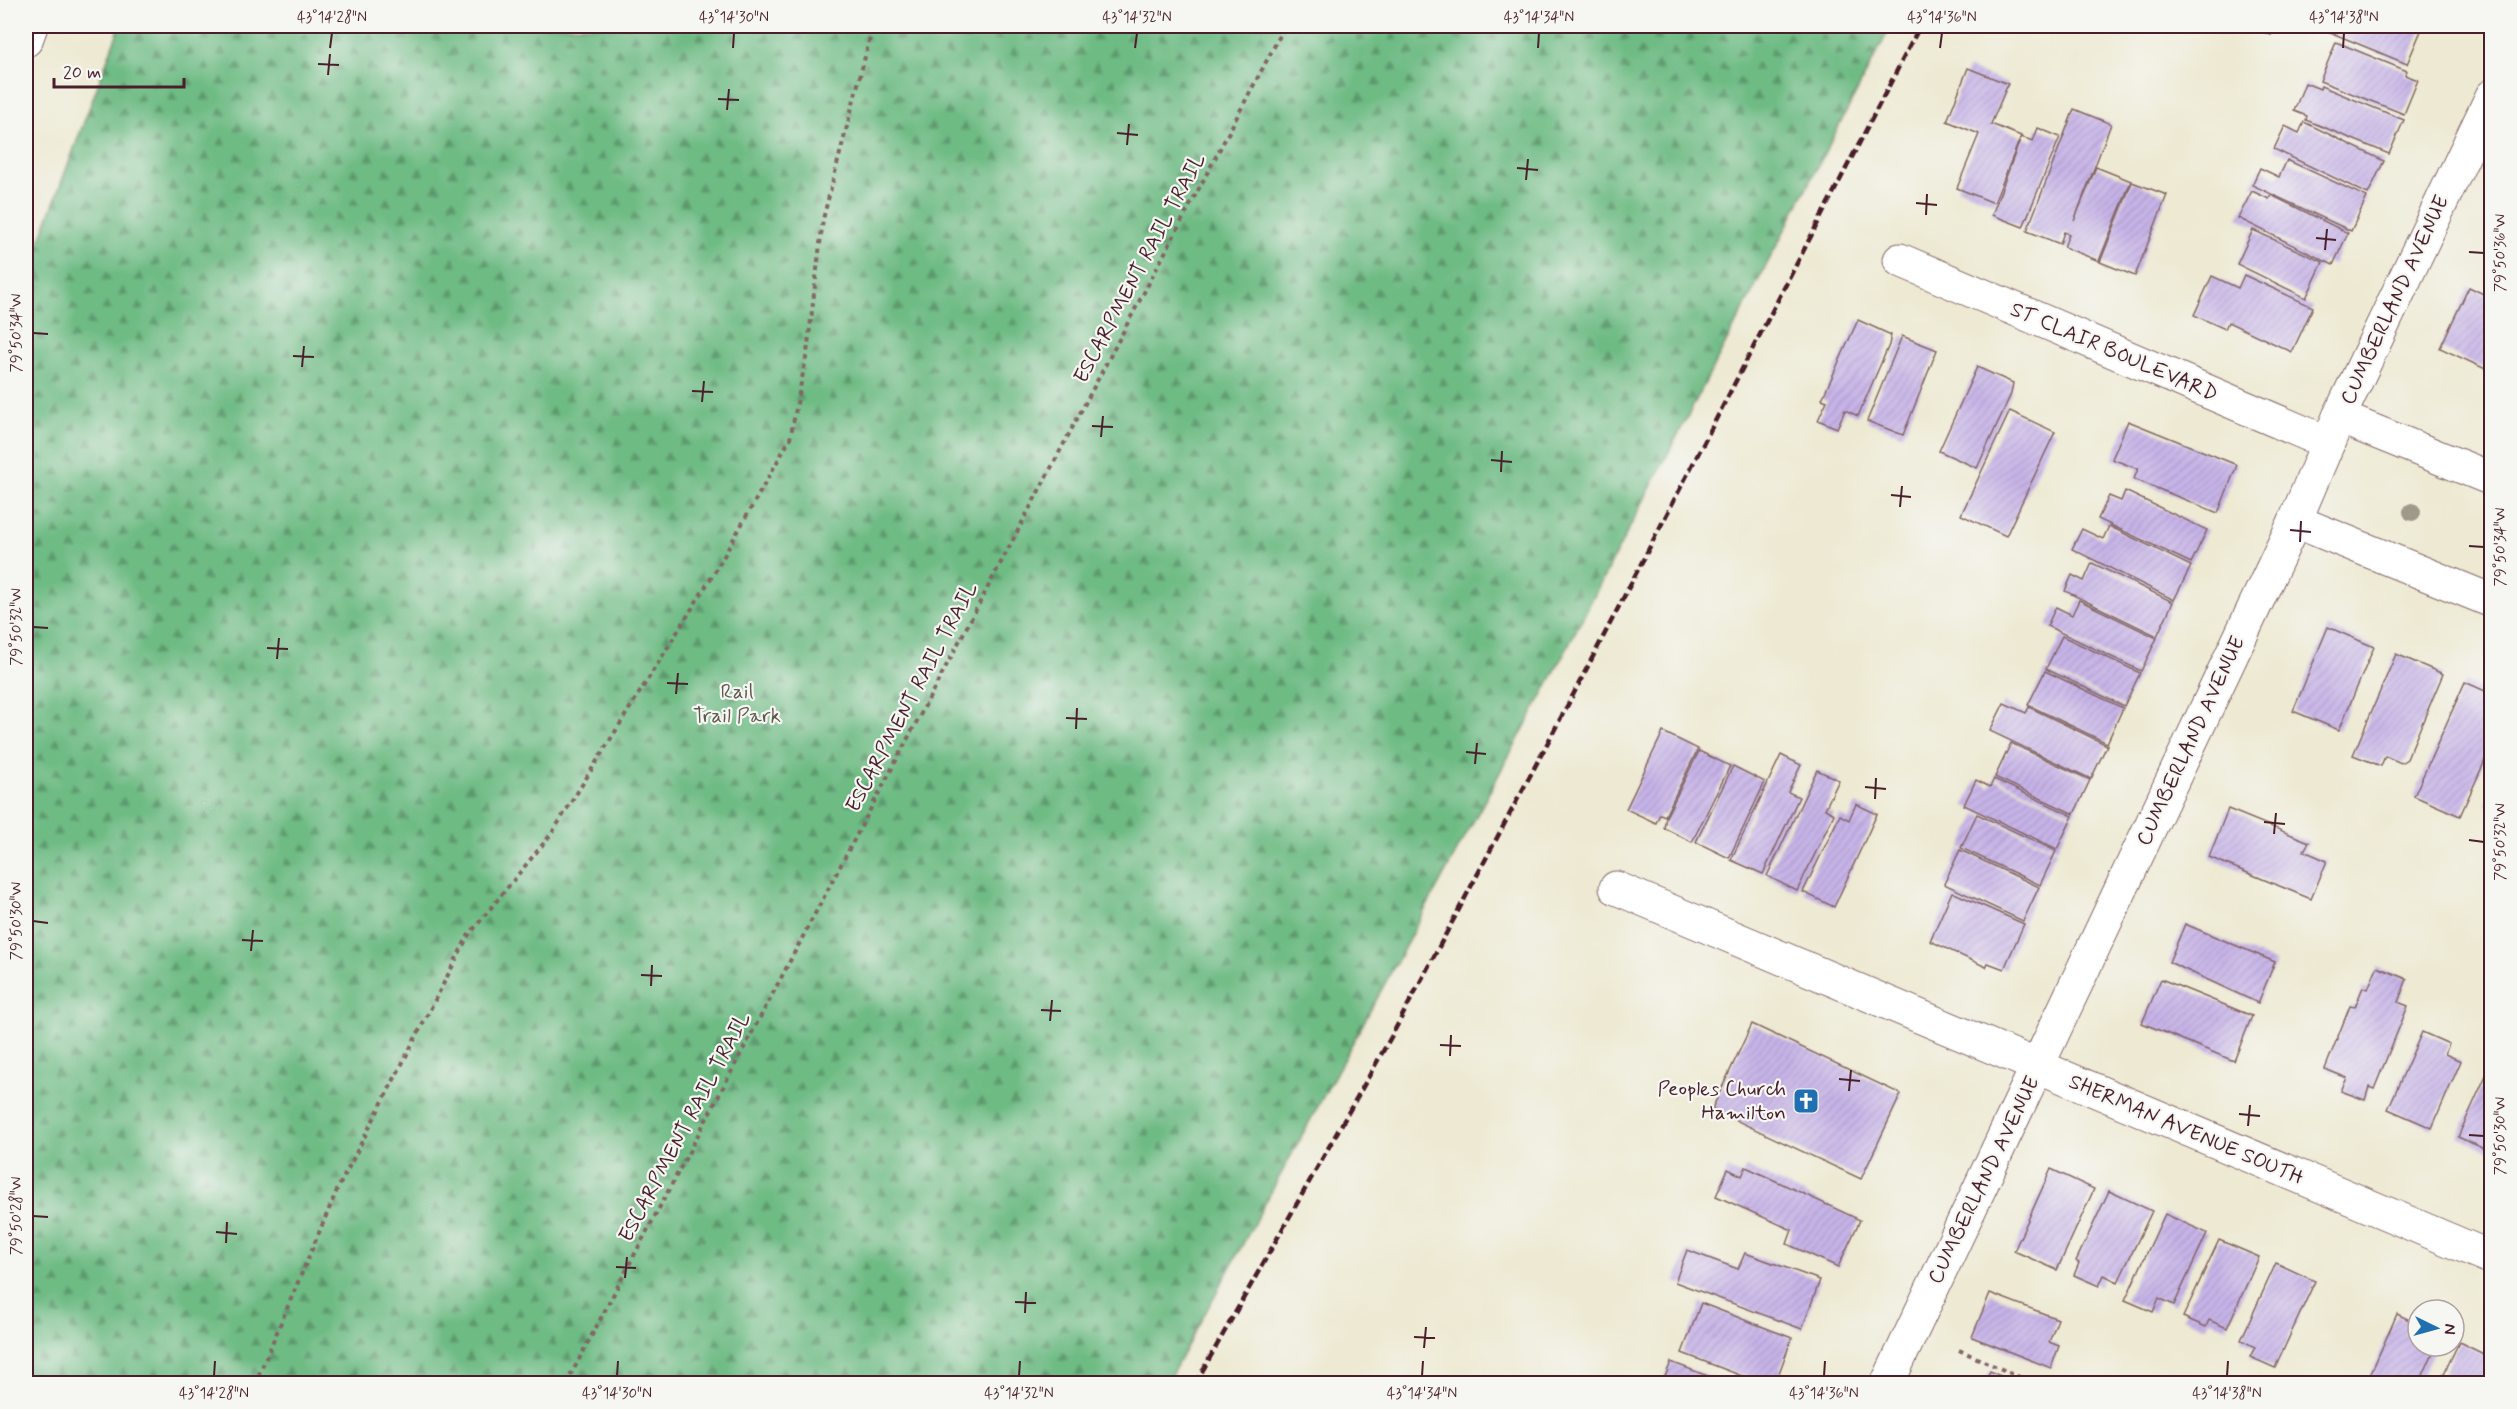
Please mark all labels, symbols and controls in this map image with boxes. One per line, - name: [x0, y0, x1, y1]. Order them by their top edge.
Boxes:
- text: 43°14'28"N: [297, 8, 367, 28]
- text: 43°14'30"N: [699, 8, 769, 28]
- text: 43°14'32"N: [1102, 8, 1172, 28]
- text: 43°14'34"N: [1504, 8, 1574, 28]
- text: 43°14'36"N: [1907, 8, 1977, 28]
- text: 43°14'38"N: [2309, 8, 2379, 28]
- scale bar: [54, 51, 184, 89]
- text: 20 m: [63, 61, 101, 85]
- street label: ESCARPMENT RAIL TRAIL: [1067, 148, 1213, 388]
- street label: CUMBERLAND AVENUE: [2334, 191, 2456, 409]
- text: 79°50'36"W: [2491, 214, 2511, 292]
- text: 79°50'34"W: [7, 294, 27, 372]
- street label: ST CLAIR BOULEVARD: [2006, 296, 2222, 408]
- text: 79°50'34"W: [2491, 508, 2511, 586]
- street label: ESCARPMENT RAIL TRAIL: [839, 577, 985, 817]
- text: 79°50'32"W: [7, 588, 27, 666]
- street label: CUMBERLAND AVENUE: [2130, 632, 2252, 850]
- park label: Rail Trail Park: [693, 678, 781, 730]
- text: 79°50'32"W: [2491, 803, 2511, 881]
- text: 79°50'30"W: [7, 882, 27, 960]
- street label: ESCARPMENT RAIL TRAIL: [612, 1007, 758, 1247]
- street label: SHERMAN AVENUE SOUTH: [2064, 1068, 2308, 1192]
- street label: CUMBERLAND AVENUE: [1921, 1071, 2047, 1289]
- place label: Peoples Church Hamilton: [1657, 1075, 1786, 1127]
- church icon: Peoples Church Hamilton: [1791, 1086, 1821, 1116]
- text: 79°50'30"W: [2491, 1097, 2511, 1175]
- text: 79°50'28"W: [7, 1177, 27, 1255]
- north arrow: [2406, 1298, 2466, 1358]
- text: N: [2439, 1323, 2460, 1335]
- text: 43°14'28"N: [179, 1384, 249, 1404]
- text: 43°14'30"N: [582, 1384, 652, 1404]
- text: 43°14'32"N: [984, 1384, 1054, 1404]
- text: 43°14'34"N: [1387, 1384, 1457, 1404]
- text: 43°14'36"N: [1789, 1384, 1859, 1404]
- text: 43°14'38"N: [2192, 1384, 2262, 1404]

